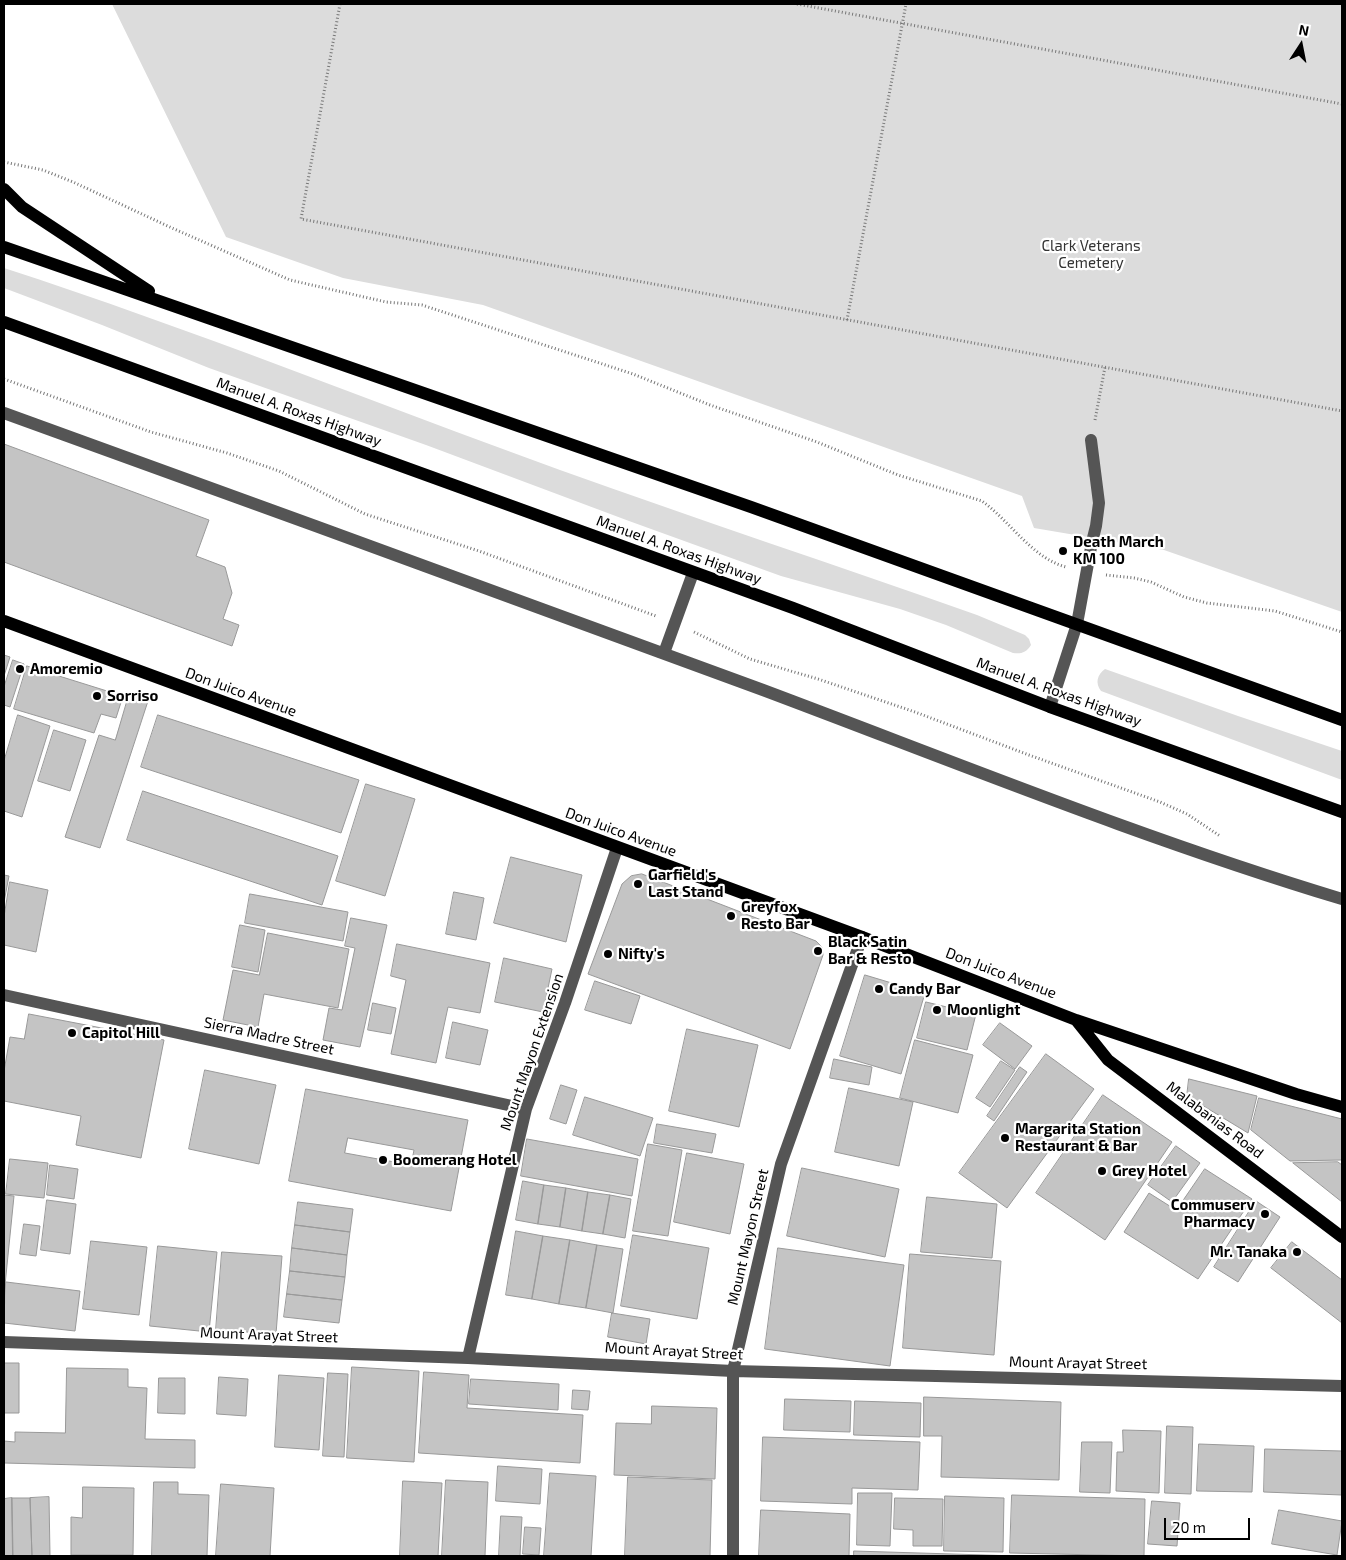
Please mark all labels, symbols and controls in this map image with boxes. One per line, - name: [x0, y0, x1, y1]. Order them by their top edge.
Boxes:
- north arrow: [1276, 20, 1326, 70]
- text: N: [1297, 20, 1311, 39]
- park label: Clark Veterans Cemetery: [1041, 237, 1141, 272]
- street label: Manuel A. Roxas Highway: [214, 374, 384, 450]
- street label: Manuel A. Roxas Highway: [594, 512, 764, 588]
- place label: Death March KM 100: [1073, 533, 1164, 568]
- marker: Death March KM 100: [1057, 545, 1069, 557]
- street label: Manuel A. Roxas Highway: [974, 654, 1144, 730]
- place label: Amoremio: [30, 660, 103, 678]
- marker: Amoremio: [14, 663, 26, 675]
- street label: Don Juico Avenue: [183, 663, 299, 721]
- place label: Sorriso: [107, 687, 158, 705]
- marker: Sorriso: [91, 690, 103, 702]
- street label: Don Juico Avenue: [563, 803, 679, 861]
- place label: Garfield's Last Stand: [648, 866, 723, 901]
- marker: Garfield's Last Stand: [632, 878, 644, 890]
- place label: Greyfox Resto Bar: [741, 898, 810, 933]
- marker: Greyfox Resto Bar: [725, 910, 737, 922]
- place label: Black Satin Bar & Resto: [828, 933, 912, 968]
- street label: Don Juico Avenue: [943, 944, 1059, 1002]
- place label: Nifty's: [618, 945, 665, 963]
- marker: Black Satin Bar & Resto: [812, 945, 824, 957]
- marker: Nifty's: [602, 948, 614, 960]
- street label: Mount Mayon Extension: [497, 971, 567, 1133]
- place label: Candy Bar: [889, 980, 961, 998]
- marker: Candy Bar: [873, 983, 885, 995]
- place label: Moonlight: [947, 1001, 1020, 1019]
- marker: Moonlight: [931, 1004, 943, 1016]
- street label: Sierra Madre Street: [202, 1013, 336, 1059]
- place label: Capitol Hill: [82, 1024, 160, 1042]
- marker: Capitol Hill: [66, 1027, 78, 1039]
- street label: Malabanias Road: [1163, 1078, 1267, 1162]
- place label: Margarita Station Restaurant & Bar: [1015, 1120, 1141, 1155]
- marker: Margarita Station Restaurant & Bar: [999, 1132, 1011, 1144]
- place label: Boomerang Hotel: [393, 1151, 517, 1169]
- marker: Boomerang Hotel: [377, 1154, 389, 1166]
- place label: Grey Hotel: [1112, 1162, 1187, 1180]
- marker: Grey Hotel: [1096, 1165, 1108, 1177]
- street label: Mount Mayon Street: [724, 1167, 772, 1307]
- place label: Commuserv Pharmacy: [1171, 1196, 1255, 1231]
- marker: Commuserv Pharmacy: [1259, 1208, 1271, 1220]
- place label: Mr. Tanaka: [1210, 1243, 1287, 1261]
- marker: Mr. Tanaka: [1291, 1246, 1303, 1258]
- street label: Mount Arayat Street: [200, 1324, 338, 1346]
- street label: Mount Arayat Street: [604, 1338, 744, 1364]
- street label: Mount Arayat Street: [1009, 1353, 1147, 1373]
- scale bar: [1166, 1508, 1252, 1540]
- text: 20 m: [1172, 1518, 1206, 1536]

